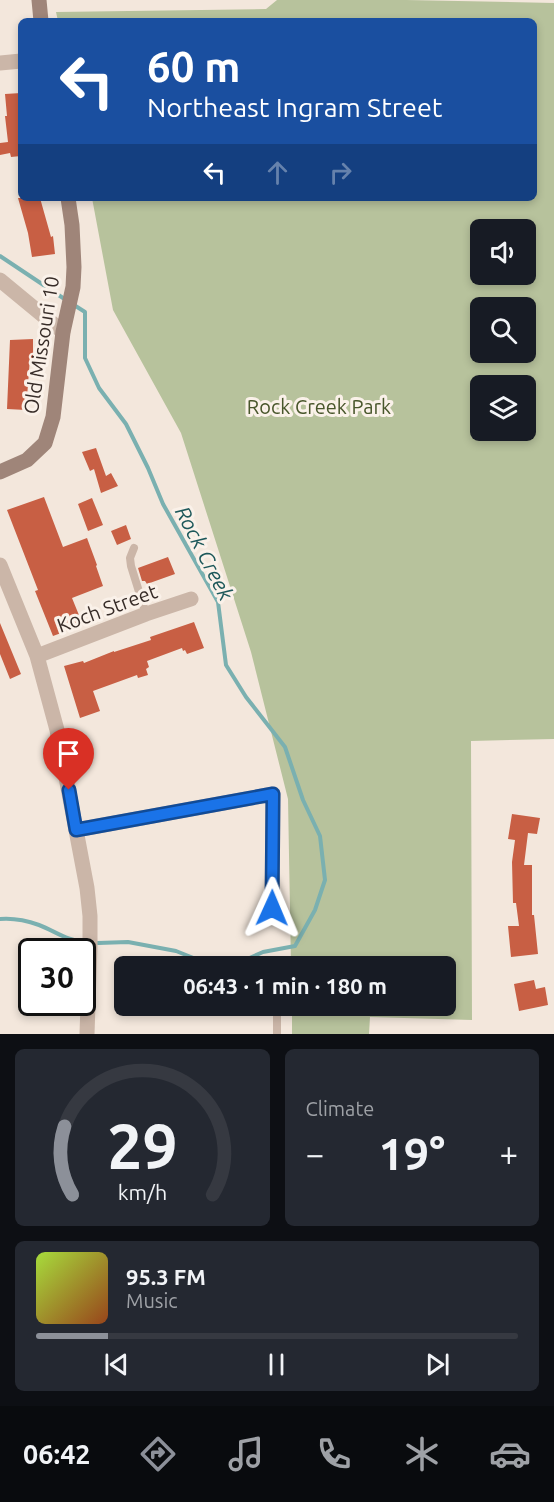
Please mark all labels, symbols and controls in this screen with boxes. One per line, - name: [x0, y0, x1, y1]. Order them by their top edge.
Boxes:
- icon: left: [48, 42, 126, 120]
- text: 60 m: [147, 43, 241, 90]
- text: Northeast Ingram Street: [147, 92, 442, 122]
- icon: left: [198, 156, 231, 189]
- icon: ahead: [261, 156, 294, 189]
- icon: right: [324, 156, 357, 189]
- map controls: [470, 219, 536, 441]
- button: sound: [470, 219, 536, 285]
- street label: Old Missouri 10: [19, 274, 63, 416]
- button: search: [470, 297, 536, 363]
- button: layers: [470, 375, 536, 441]
- park label: Rock Creek Park: [247, 395, 391, 418]
- water label: Rock Creek: [171, 502, 239, 604]
- street label: Koch Street: [54, 579, 160, 637]
- pin: [43, 728, 94, 790]
- icon: arrive: [52, 737, 85, 770]
- position arrow: [240, 876, 304, 940]
- speed limit sign: 30: [18, 938, 96, 1016]
- text: 06:43 · 1 min · 180 m: [183, 973, 387, 998]
- text: Climate: [306, 1097, 374, 1120]
- text: 29: [107, 1111, 177, 1181]
- text: 19°: [378, 1128, 445, 1179]
- text: −: [306, 1135, 324, 1172]
- text: +: [499, 1135, 518, 1172]
- text: km/h: [117, 1180, 167, 1204]
- text: 95.3 FM: [126, 1264, 206, 1289]
- text: Music: [126, 1289, 178, 1312]
- icon: previous: [100, 1348, 133, 1381]
- icon: pause: [260, 1348, 293, 1381]
- icon: next: [421, 1348, 454, 1381]
- icon: directions: [137, 1433, 179, 1475]
- icon: music: [225, 1433, 267, 1475]
- icon: phone: [313, 1433, 355, 1475]
- icon: climate: [401, 1433, 443, 1475]
- icon: car: [489, 1433, 531, 1475]
- text: 06:42: [23, 1439, 91, 1469]

